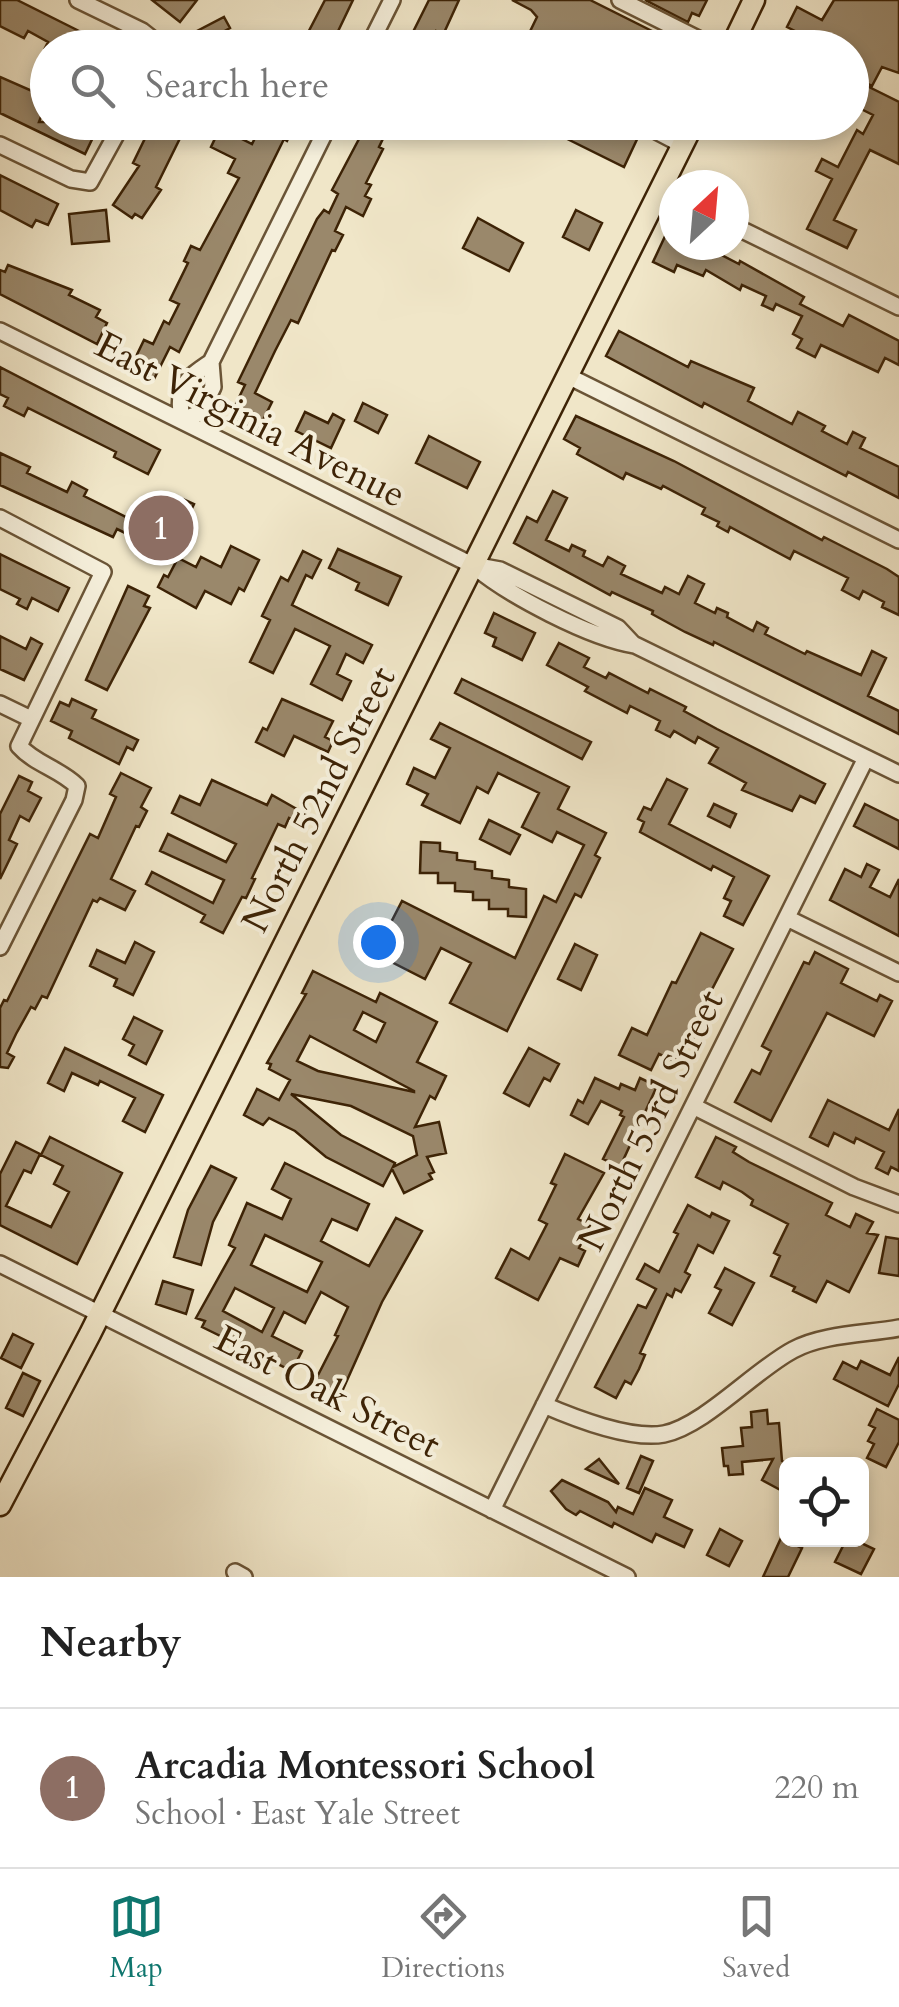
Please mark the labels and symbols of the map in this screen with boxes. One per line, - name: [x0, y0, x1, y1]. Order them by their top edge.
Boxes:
- north arrow: [659, 170, 749, 260]
- street label: East Virginia Avenue: [87, 319, 414, 521]
- pin: 1: [128, 490, 194, 566]
- street label: North 52nd Street: [229, 657, 408, 941]
- your location: [353, 917, 404, 968]
- street label: North 53rd Street: [565, 981, 737, 1260]
- street label: East Oak Street: [206, 1313, 449, 1471]

